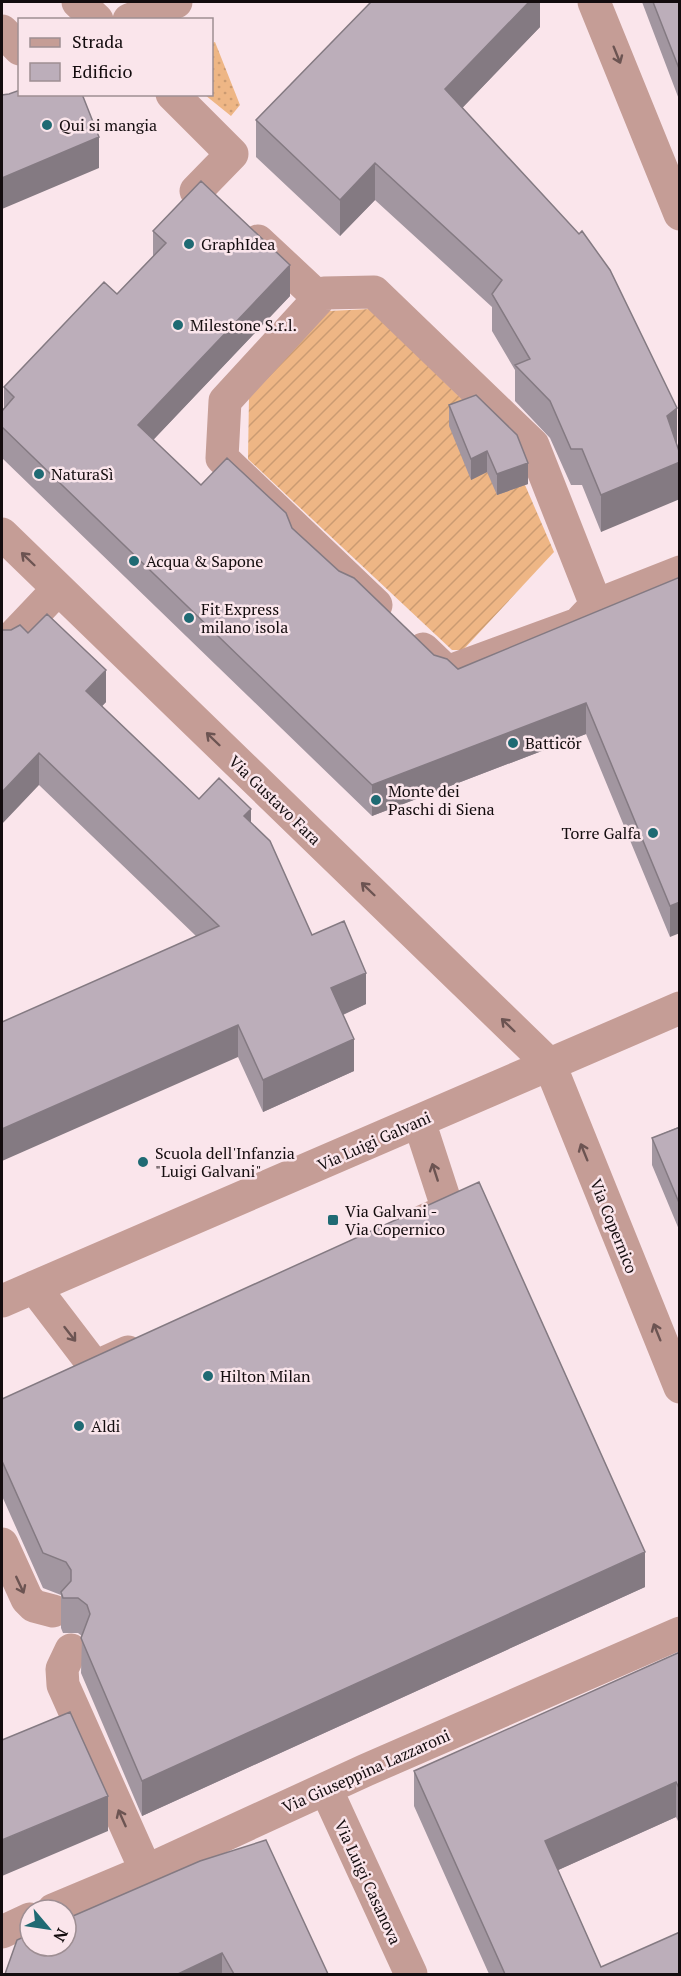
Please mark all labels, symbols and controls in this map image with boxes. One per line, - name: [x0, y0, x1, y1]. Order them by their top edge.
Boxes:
- legend: [18, 18, 213, 96]
- text: Strada: [72, 29, 123, 53]
- one-way arrow: [612, 46, 623, 64]
- text: Edificio: [72, 59, 132, 83]
- place label: Qui si mangia: [59, 114, 157, 136]
- marker: Qui si mangia: [40, 118, 54, 132]
- place label: GraphIdea: [201, 233, 275, 255]
- marker: GraphIdea: [182, 237, 196, 251]
- place label: Milestone S.r.l.: [190, 314, 297, 336]
- marker: Milestone S.r.l.: [171, 318, 185, 332]
- place label: NaturaSì: [51, 463, 114, 485]
- marker: NaturaSì: [32, 467, 46, 481]
- place label: Acqua & Sapone: [146, 550, 263, 572]
- one-way arrow: [20, 552, 35, 567]
- marker: Acqua & Sapone: [127, 554, 141, 568]
- place label: Fit Express milano isola: [201, 598, 288, 638]
- marker: Fit Express milano isola: [182, 611, 196, 625]
- one-way arrow: [205, 732, 220, 746]
- place label: Batticör: [525, 732, 583, 754]
- marker: Batticör: [506, 736, 520, 750]
- street label: Via Gustavo Fara: [224, 750, 326, 850]
- place label: Monte dei Paschi di Siena: [388, 780, 495, 820]
- marker: Monte dei Paschi di Siena: [369, 793, 383, 807]
- place label: Torre Galfa: [562, 822, 641, 844]
- marker: Torre Galfa: [646, 826, 660, 840]
- one-way arrow: [360, 882, 375, 897]
- one-way arrow: [500, 1018, 515, 1032]
- street label: Via Luigi Galvani: [314, 1106, 434, 1176]
- place label: Scuola dell'Infanzia "Luigi Galvani": [155, 1142, 295, 1182]
- one-way arrow: [578, 1143, 589, 1161]
- marker: Scuola dell'Infanzia "Luigi Galvani": [136, 1155, 150, 1169]
- one-way arrow: [429, 1163, 440, 1182]
- street label: Via Copernico: [585, 1175, 643, 1277]
- place label: Via Galvani - Via Copernico: [345, 1200, 445, 1240]
- marker: Via Galvani - Via Copernico: [326, 1213, 340, 1227]
- one-way arrow: [651, 1324, 662, 1342]
- one-way arrow: [63, 1325, 76, 1341]
- place label: Hilton Milan: [220, 1365, 311, 1387]
- marker: Hilton Milan: [201, 1369, 215, 1383]
- place label: Aldi: [91, 1415, 121, 1437]
- marker: Aldi: [72, 1419, 86, 1433]
- one-way arrow: [15, 1575, 27, 1593]
- street label: Via Giuseppina Lazzaroni: [279, 1724, 454, 1818]
- one-way arrow: [116, 1809, 127, 1827]
- street label: Via Luigi Casanova: [329, 1816, 407, 1948]
- north arrow: [18, 1898, 78, 1958]
- text: N: [49, 1925, 74, 1946]

